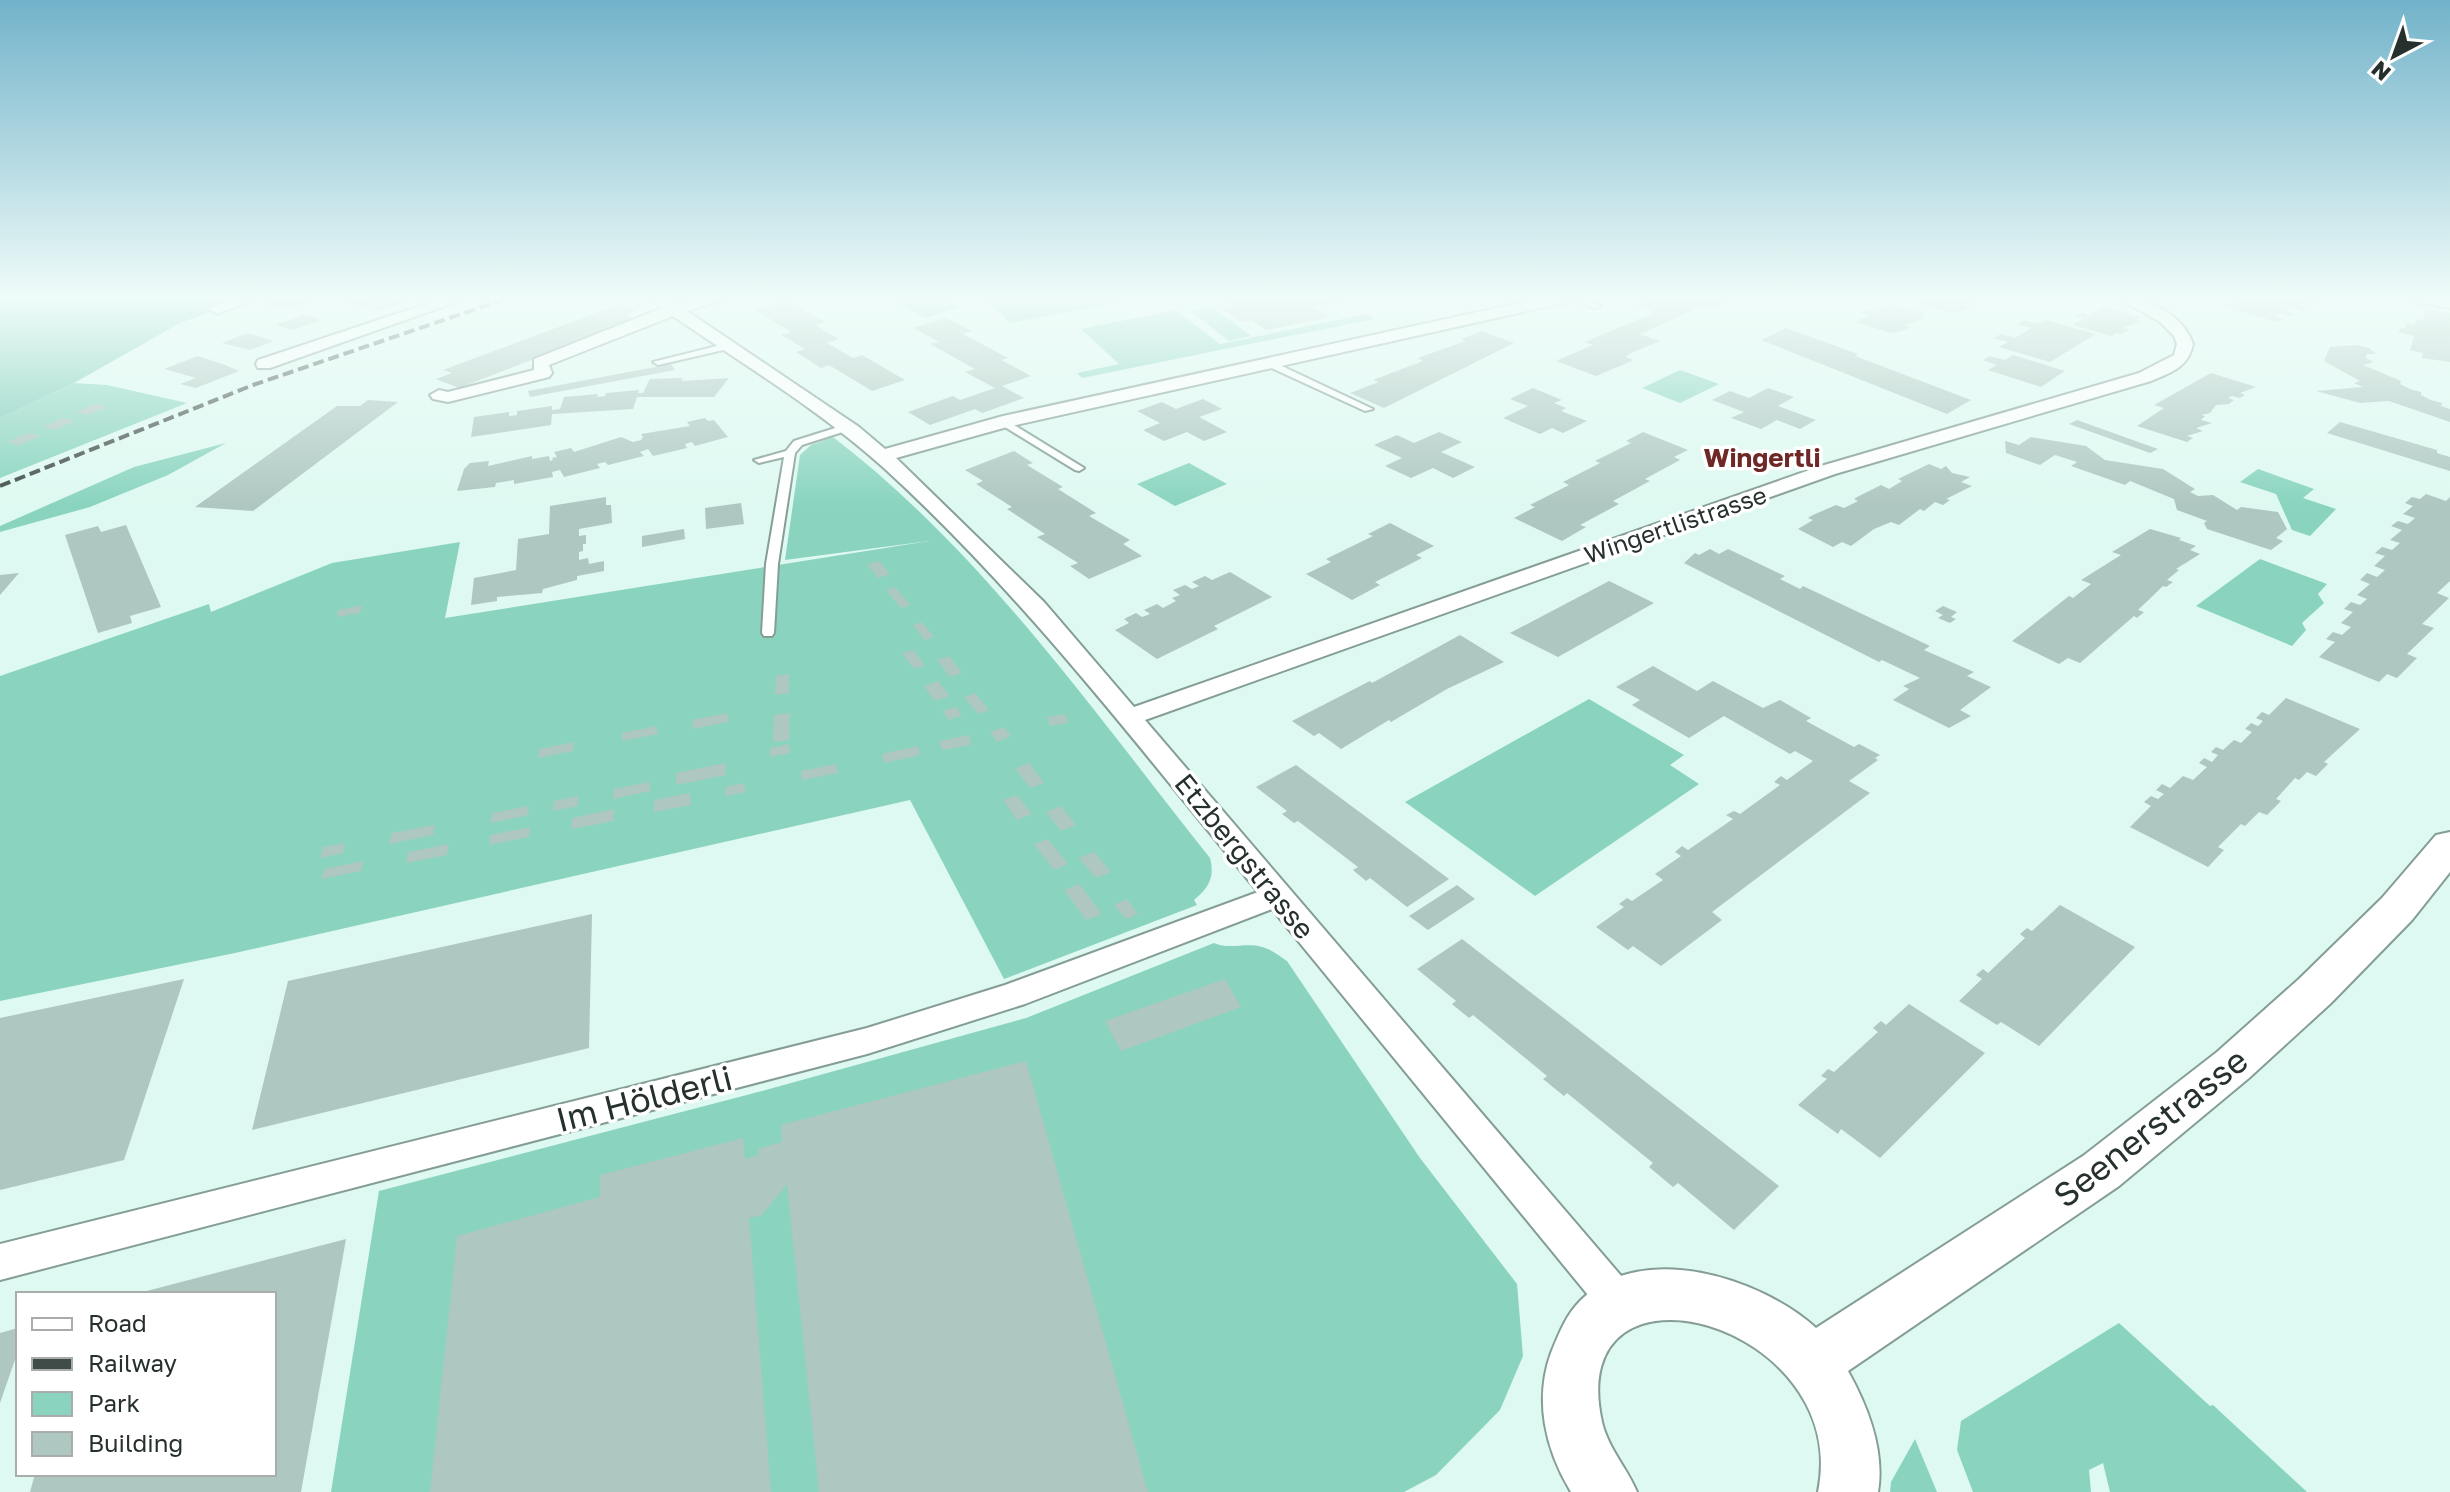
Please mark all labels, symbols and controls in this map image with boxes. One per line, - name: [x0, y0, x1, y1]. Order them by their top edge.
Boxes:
- north arrow: [2354, 16, 2434, 96]
- text: N: [2365, 56, 2396, 87]
- district label: Wingertli: [1703, 442, 1821, 473]
- street label: Wingertlistrasse: [1580, 479, 1770, 569]
- street label: Etzbergstrasse: [1168, 767, 1322, 945]
- street label: Seenerstrasse: [2045, 1039, 2255, 1215]
- street label: Im Hölderli: [552, 1057, 736, 1139]
- legend: [16, 1292, 276, 1476]
- text: Road: [88, 1308, 147, 1337]
- text: Railway: [88, 1348, 177, 1377]
- text: Park: [88, 1388, 140, 1417]
- text: Building: [88, 1428, 183, 1457]

